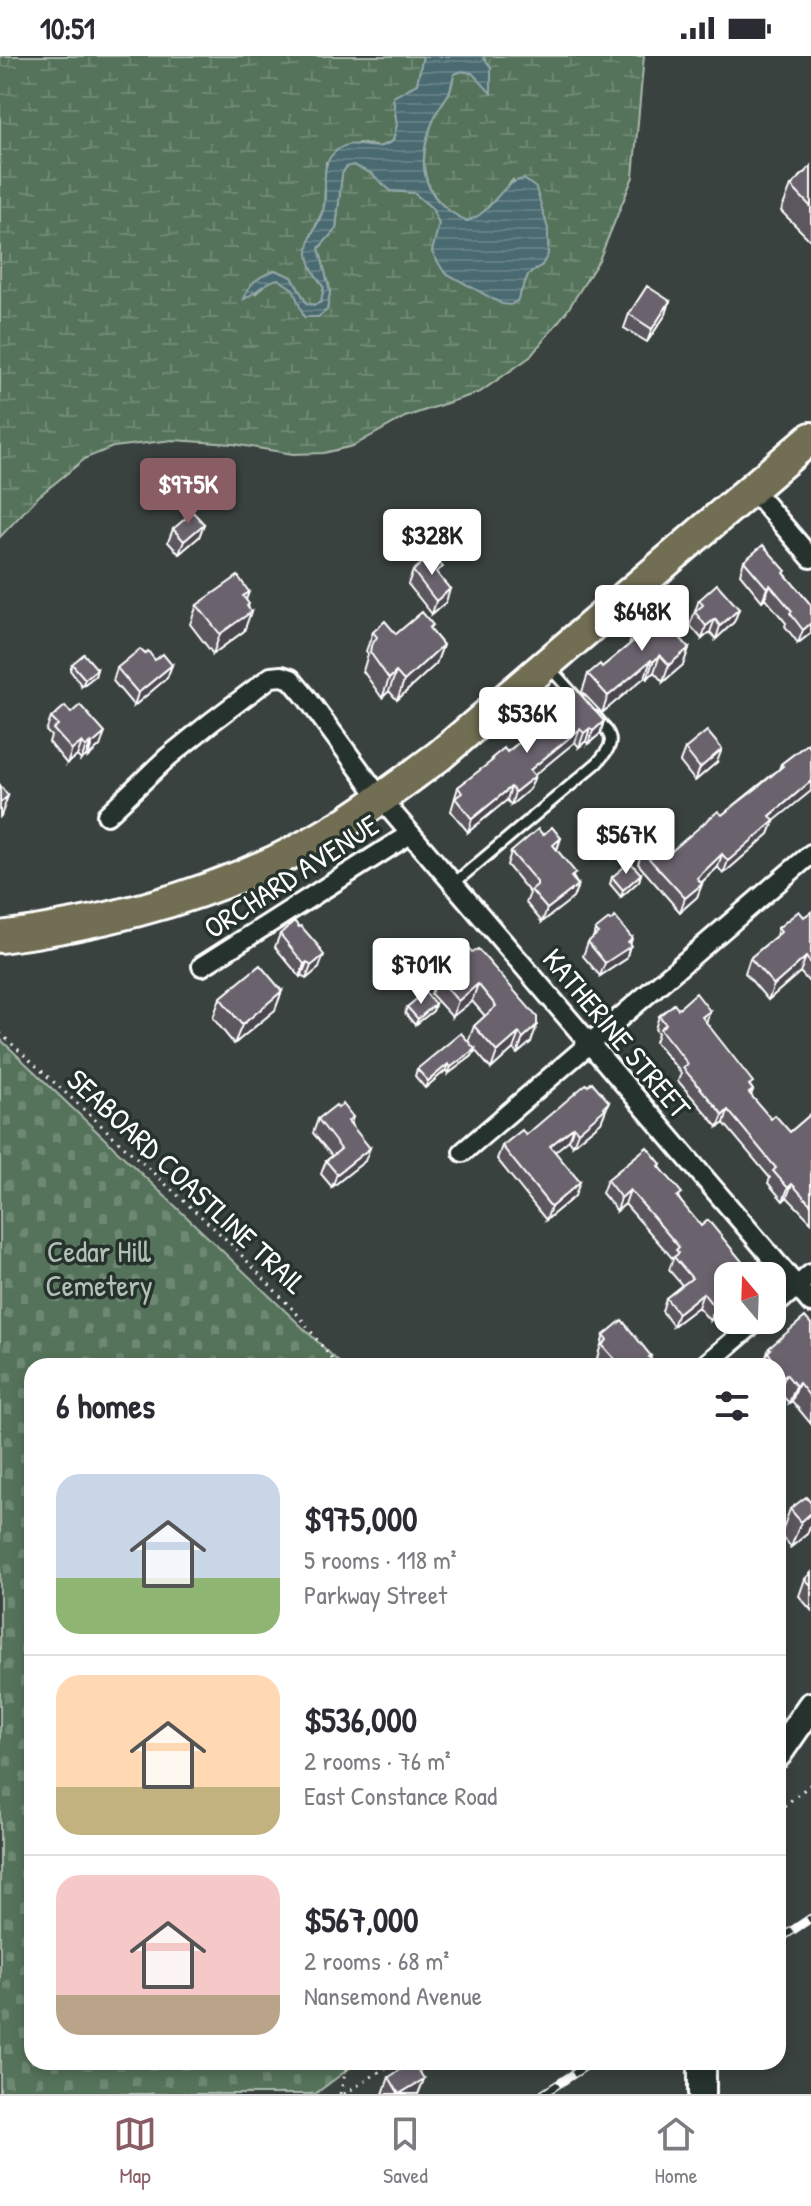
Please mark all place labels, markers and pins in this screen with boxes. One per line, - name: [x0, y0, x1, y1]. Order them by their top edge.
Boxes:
- pin: $975K: [132, 458, 244, 526]
- pin: $328K: [376, 509, 488, 577]
- pin: $648K: [586, 585, 698, 653]
- pin: $536K: [471, 687, 583, 755]
- pin: $567K: [570, 808, 682, 876]
- pin: $701K: [365, 938, 477, 1006]

